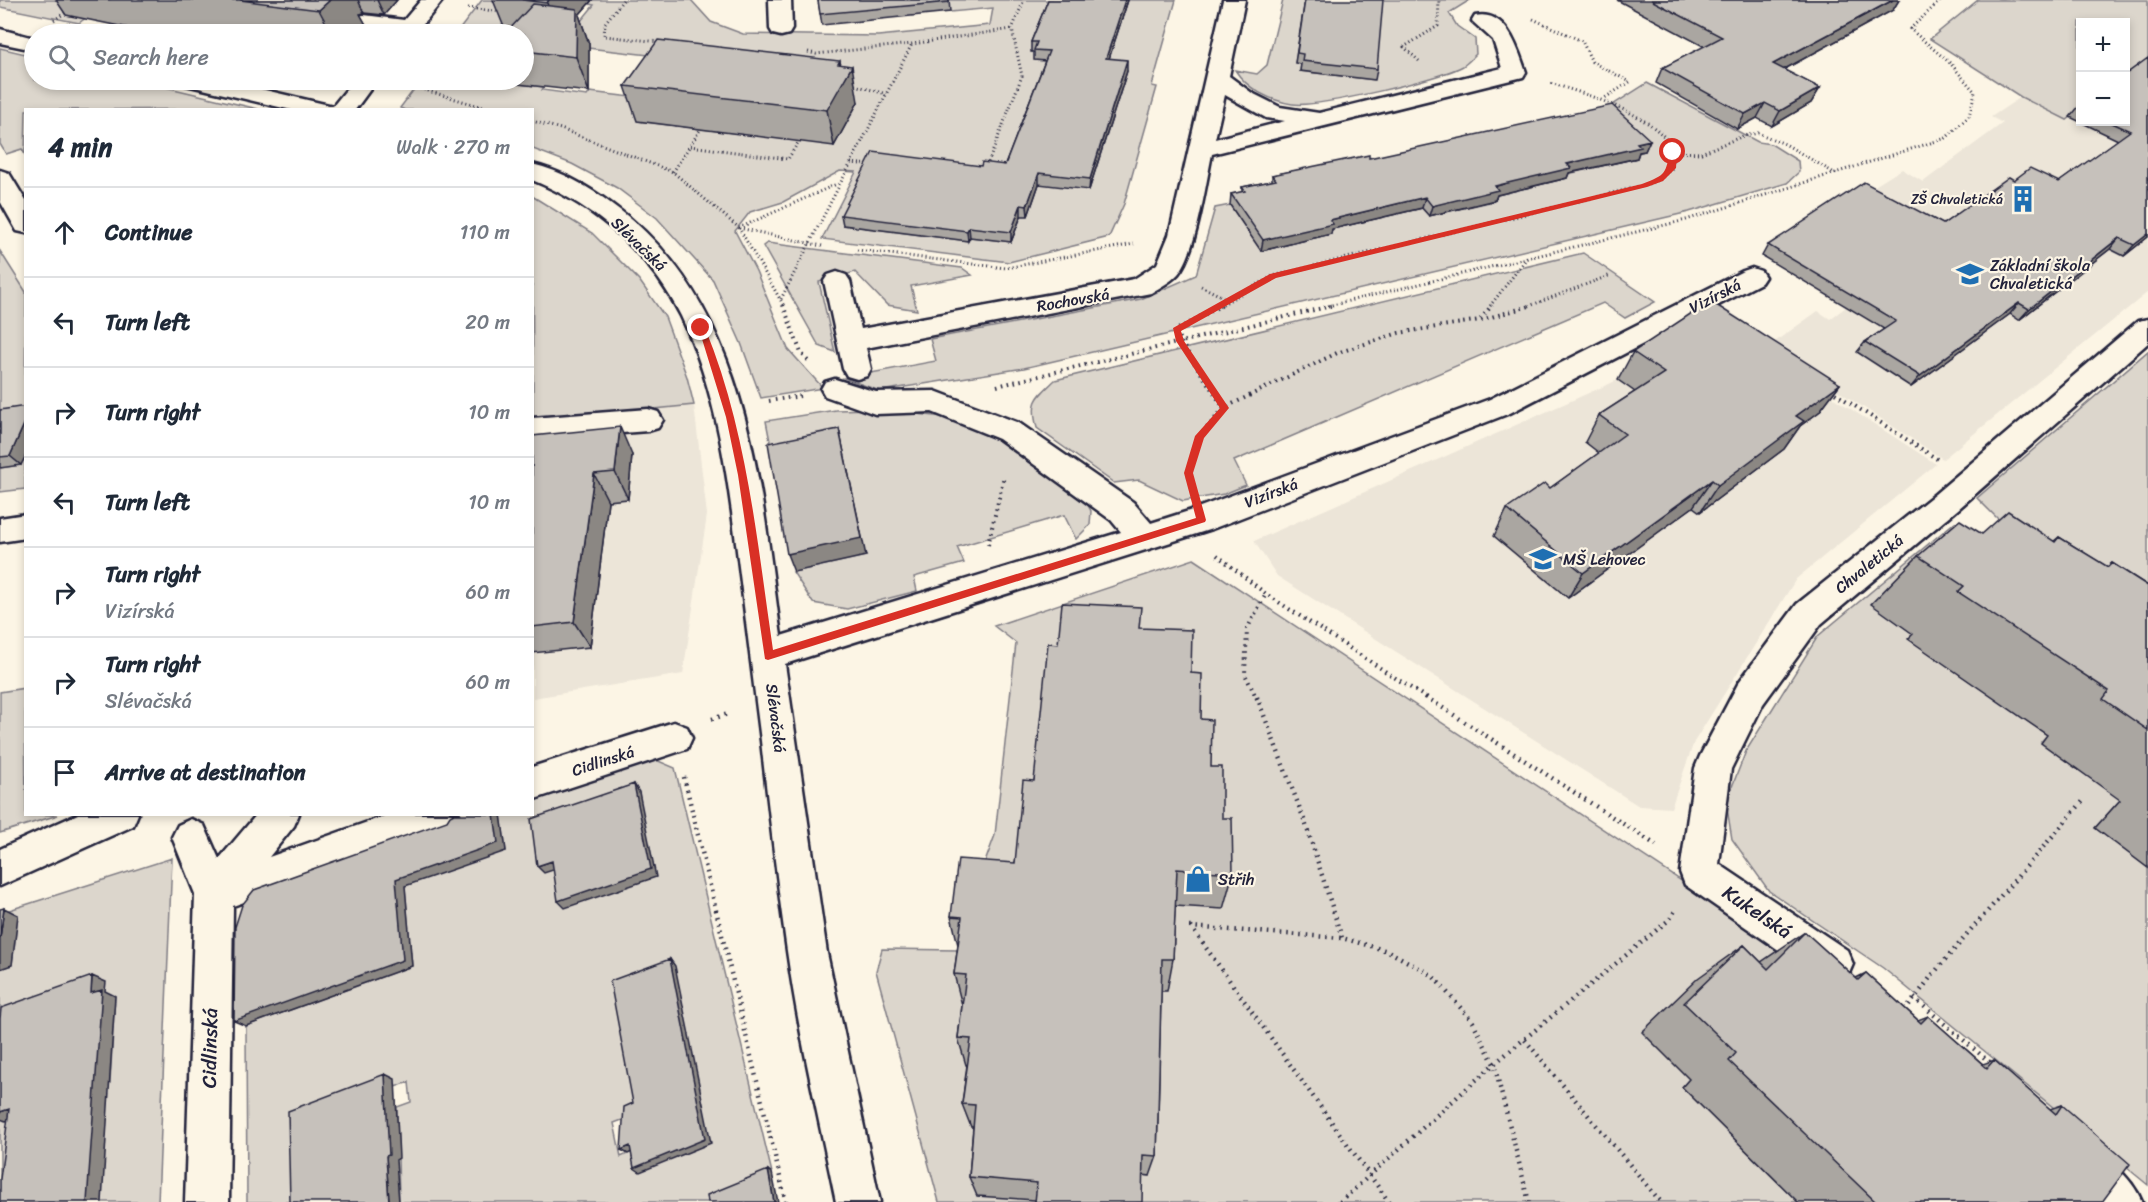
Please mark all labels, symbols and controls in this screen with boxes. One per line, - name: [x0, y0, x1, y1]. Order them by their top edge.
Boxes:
- map controls: [2076, 18, 2130, 126]
- button: +: [2076, 18, 2130, 72]
- search box: [24, 24, 534, 90]
- text: Search here: [93, 38, 209, 77]
- icon: search: [45, 41, 78, 74]
- button: −: [2076, 72, 2130, 126]
- text: 4 min: [48, 124, 112, 170]
- text: Walk · 270 m: [396, 130, 510, 165]
- route start: [1659, 138, 1685, 164]
- building icon: ZŠ Chvaletická: [2008, 184, 2038, 214]
- place label: ZŠ Chvaletická: [1911, 187, 2003, 212]
- street label: Slévačská: [604, 209, 674, 279]
- text: Continue: [105, 213, 193, 252]
- text: 110 m: [460, 215, 510, 250]
- icon: ahead: [48, 216, 81, 249]
- place label: Základní škola Chvaletická: [1990, 251, 2091, 298]
- school or university icon: Základní škola Chvaletická: [1955, 259, 1985, 289]
- street label: Vizírská: [1684, 270, 1746, 322]
- street label: Rochovská: [1034, 279, 1112, 321]
- text: Turn left: [105, 303, 190, 342]
- text: 20 m: [465, 305, 510, 340]
- icon: left: [48, 306, 81, 339]
- route end: [687, 314, 713, 340]
- text: Turn right: [105, 393, 200, 432]
- text: 10 m: [468, 395, 510, 430]
- icon: right: [48, 396, 81, 429]
- street label: Vizírská: [1240, 470, 1302, 516]
- text: Turn left: [105, 483, 190, 522]
- text: 10 m: [468, 485, 510, 520]
- icon: left: [48, 486, 81, 519]
- street label: Chvaletická: [1828, 527, 1910, 601]
- school or university icon: MŠ Lehovec: [1528, 544, 1558, 574]
- place label: MŠ Lehovec: [1563, 545, 1646, 574]
- text: Turn right: [105, 555, 200, 594]
- text: 60 m: [465, 575, 510, 610]
- icon: right: [48, 576, 81, 609]
- text: Vizírská: [105, 594, 174, 629]
- text: Turn right: [105, 645, 200, 684]
- text: 60 m: [465, 665, 510, 700]
- icon: right: [48, 666, 81, 699]
- street label: Slévačská: [757, 682, 795, 754]
- text: Slévačská: [105, 684, 192, 719]
- street label: Cidlinská: [568, 737, 638, 785]
- text: Arrive at destination: [105, 753, 306, 792]
- icon: arrive: [48, 756, 81, 789]
- shop icon: Střih: [1183, 864, 1213, 894]
- place label: Střih: [1218, 865, 1254, 894]
- street label: Kukelská: [1715, 876, 1799, 948]
- street label: Cidlinská: [192, 1007, 228, 1089]

